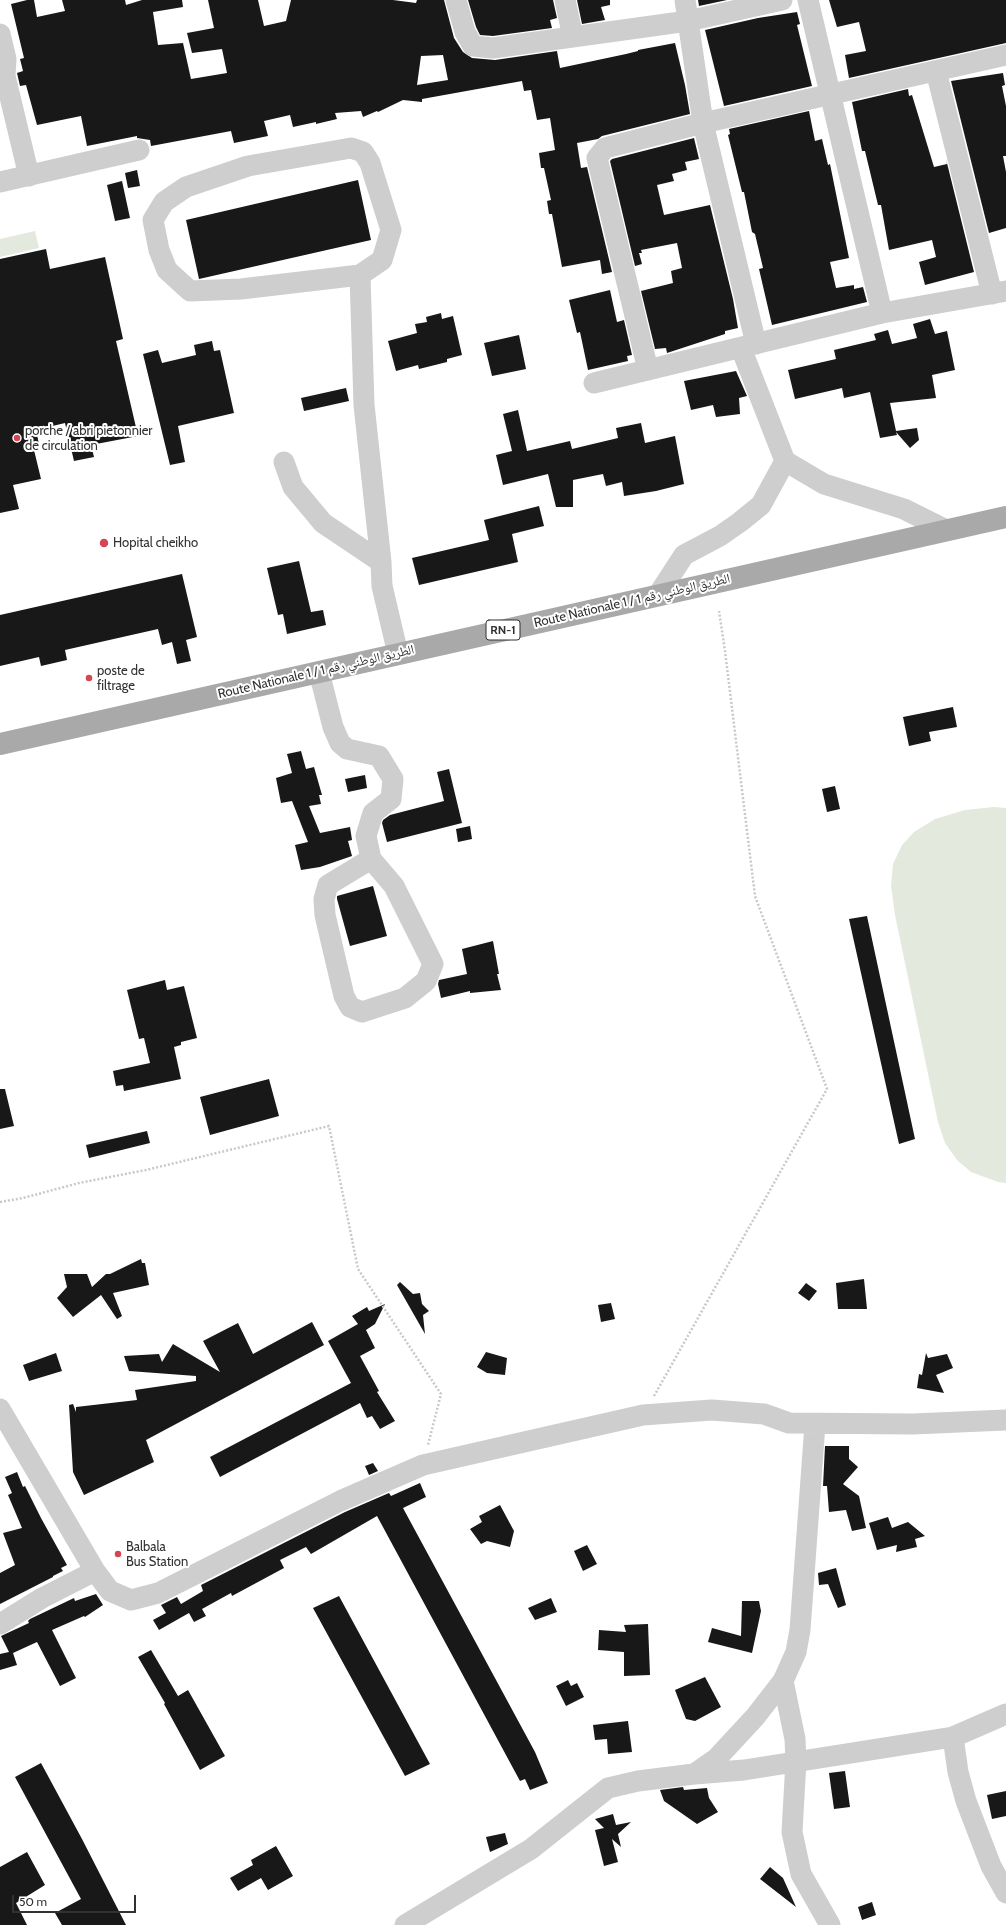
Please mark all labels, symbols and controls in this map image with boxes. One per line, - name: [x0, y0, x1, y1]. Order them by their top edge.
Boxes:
- place label: porche / abri pietonnier de circulation: [25, 423, 152, 454]
- marker: porche / abri pietonnier de circulation: [12, 433, 22, 443]
- place label: Hopital cheikho: [113, 535, 198, 551]
- marker: Hopital cheikho: [98, 537, 110, 549]
- street label: Route Nationale 1 / الطريق الوطني رقم 1: [532, 571, 732, 631]
- road number: RN-1: [486, 620, 520, 640]
- street label: Route Nationale 1 / الطريق الوطني رقم 1: [216, 642, 416, 702]
- place label: poste de filtrage: [97, 663, 145, 694]
- marker: poste de filtrage: [84, 673, 94, 683]
- place label: Balbala Bus Station: [126, 1539, 188, 1570]
- marker: Balbala Bus Station: [113, 1549, 123, 1559]
- scale bar: [14, 1887, 138, 1913]
- text: 50 m: [19, 1894, 47, 1909]

